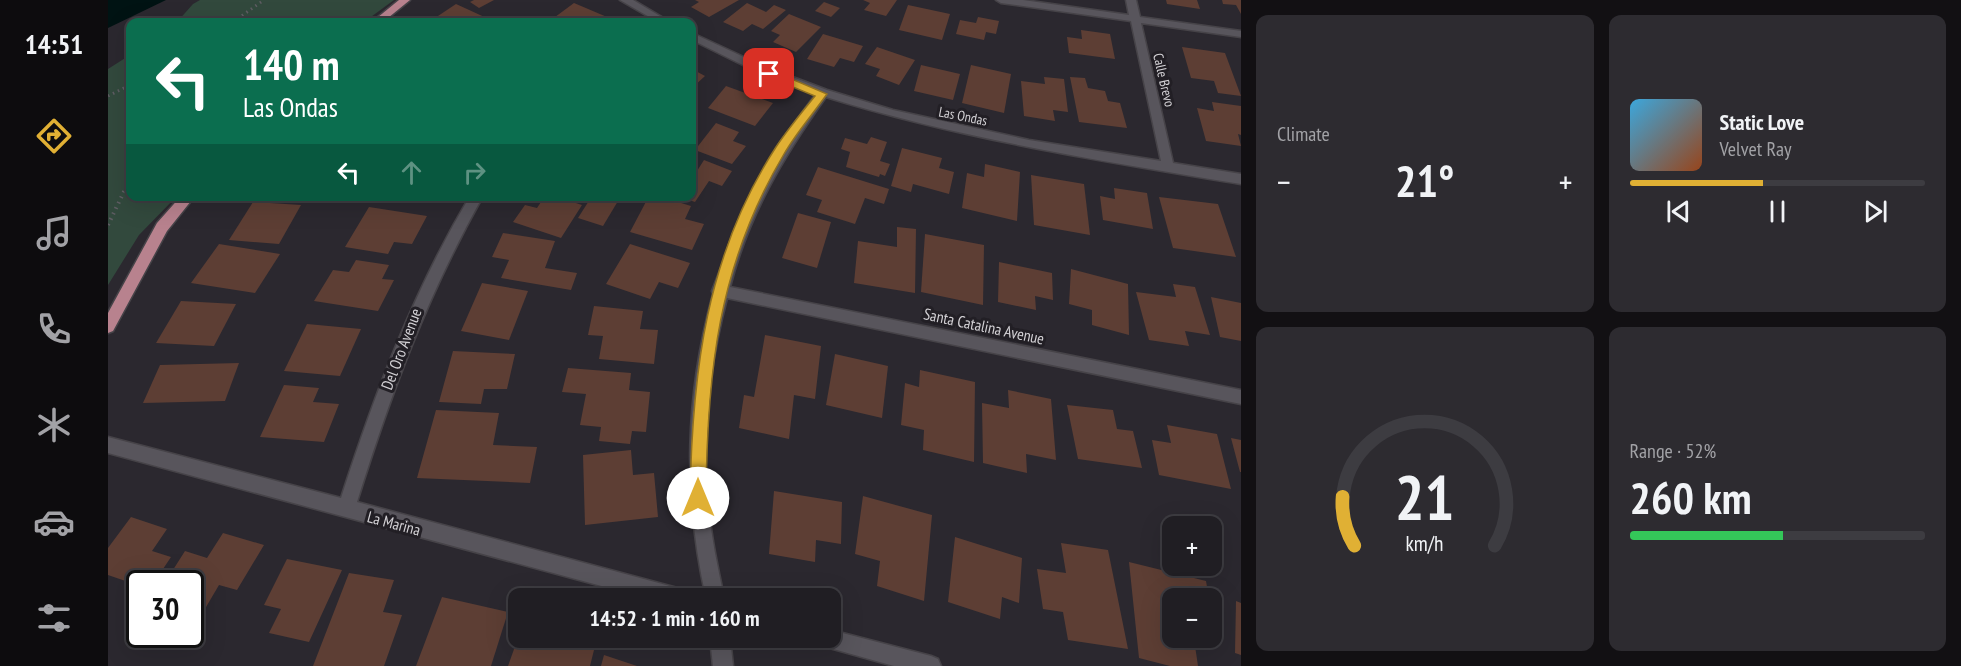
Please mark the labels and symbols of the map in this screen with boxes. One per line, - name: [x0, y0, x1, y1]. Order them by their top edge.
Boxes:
- pin: [743, 48, 794, 99]
- street label: Calle Brevo: [1149, 51, 1179, 109]
- street label: Las Ondas: [937, 102, 989, 130]
- street label: Santa Catalina Avenue: [922, 303, 1046, 349]
- street label: Del Oro Avenue: [376, 305, 426, 393]
- position arrow: [666, 466, 730, 530]
- street label: La Marina: [365, 506, 423, 540]
- speed limit sign: 30: [126, 570, 204, 648]

